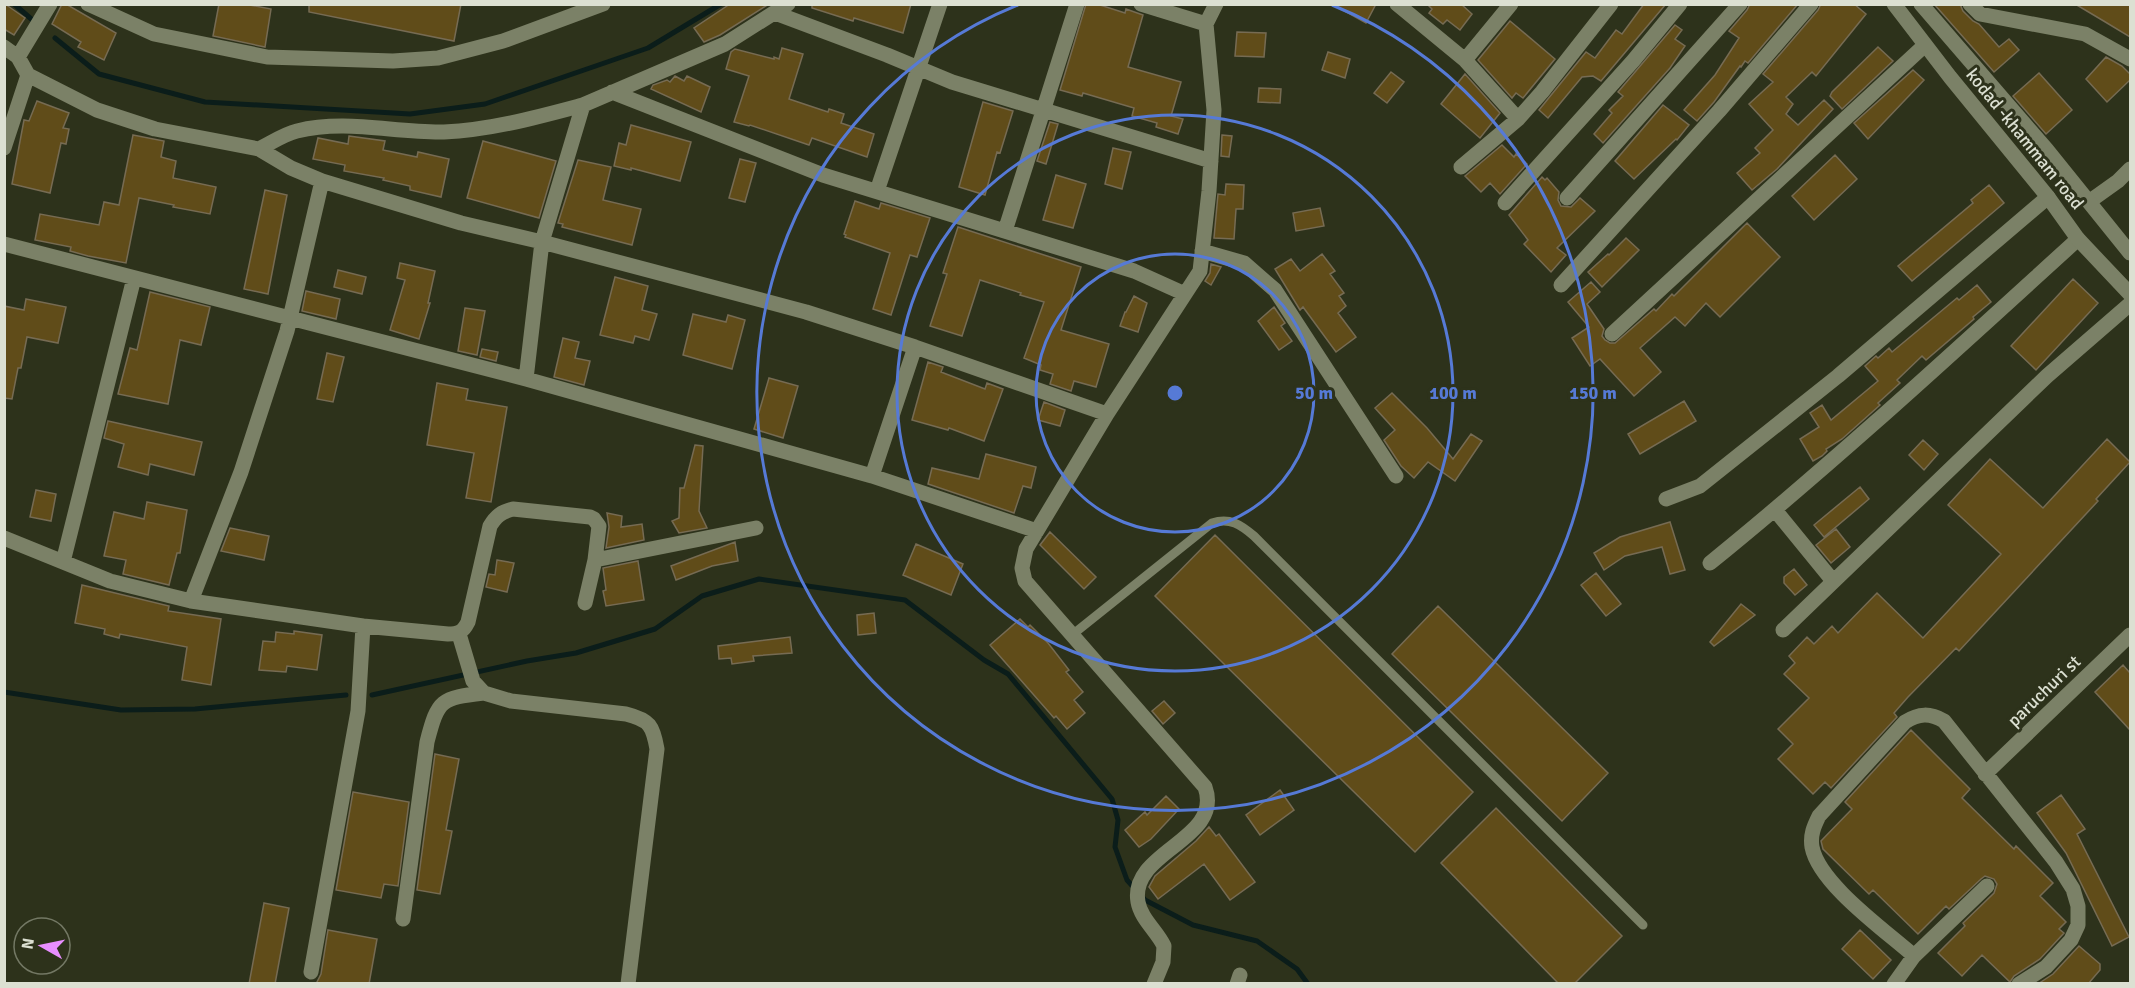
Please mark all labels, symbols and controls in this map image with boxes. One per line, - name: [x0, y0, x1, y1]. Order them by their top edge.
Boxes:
- street label: kodad -khammam road: [1961, 64, 2089, 214]
- text: 50 m: [1295, 382, 1333, 404]
- text: 100 m: [1429, 382, 1477, 404]
- text: 150 m: [1569, 382, 1617, 404]
- centre of rings: [1165, 383, 1185, 403]
- street label: paruchuri st: [2003, 651, 2085, 731]
- north arrow: [12, 916, 72, 976]
- text: N: [17, 937, 39, 951]

